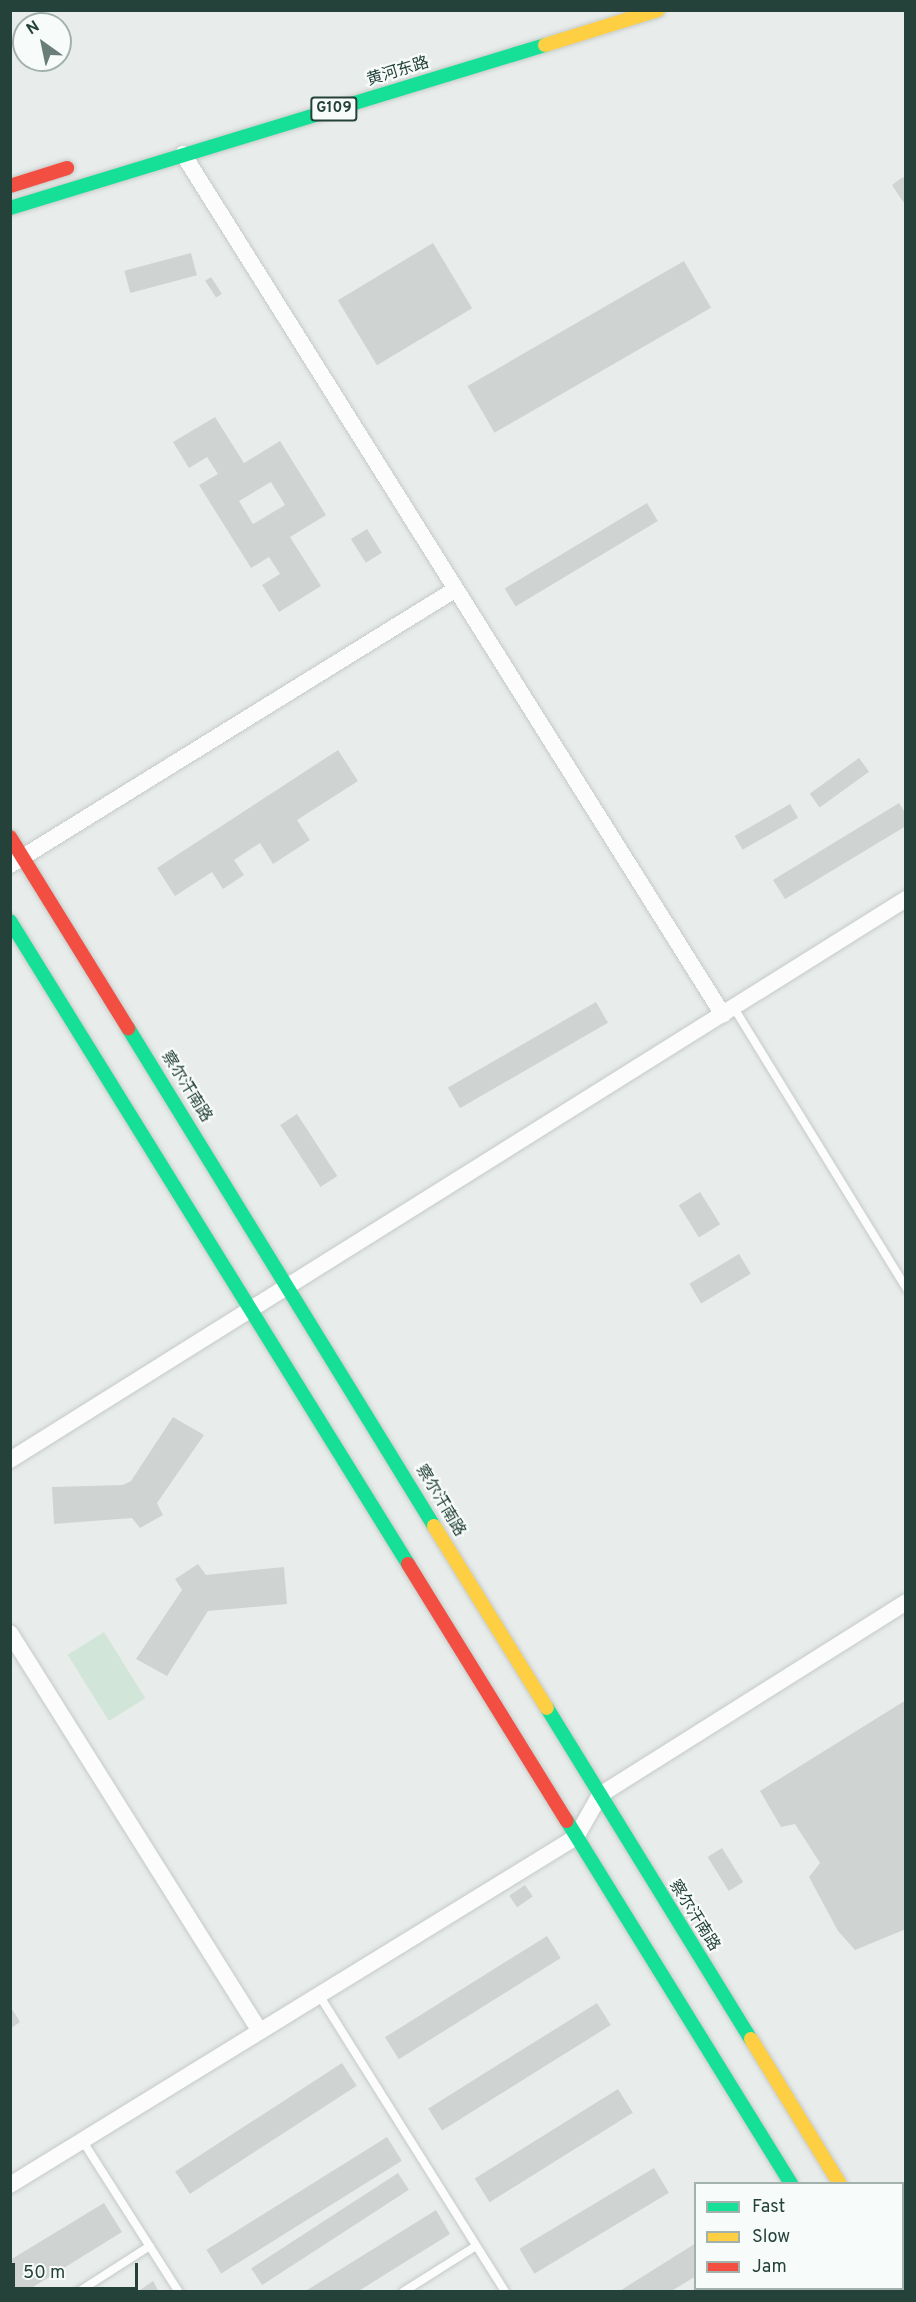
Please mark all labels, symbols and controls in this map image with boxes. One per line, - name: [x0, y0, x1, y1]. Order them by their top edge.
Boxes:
- north arrow: [12, 12, 72, 72]
- text: N: [23, 17, 44, 40]
- street label: 黄河东路: [365, 53, 431, 91]
- road number: G109: [310, 97, 358, 121]
- street label: 察尔汗南路: [157, 1048, 215, 1126]
- street label: 察尔汗南路: [411, 1462, 469, 1540]
- street label: 察尔汗南路: [665, 1877, 723, 1955]
- legend: [694, 2182, 904, 2290]
- text: Fast: [752, 2196, 785, 2219]
- text: Slow: [752, 2226, 790, 2249]
- scale bar: [15, 2251, 141, 2289]
- text: Jam: [752, 2256, 787, 2279]
- text: 50 m: [23, 2262, 65, 2285]

